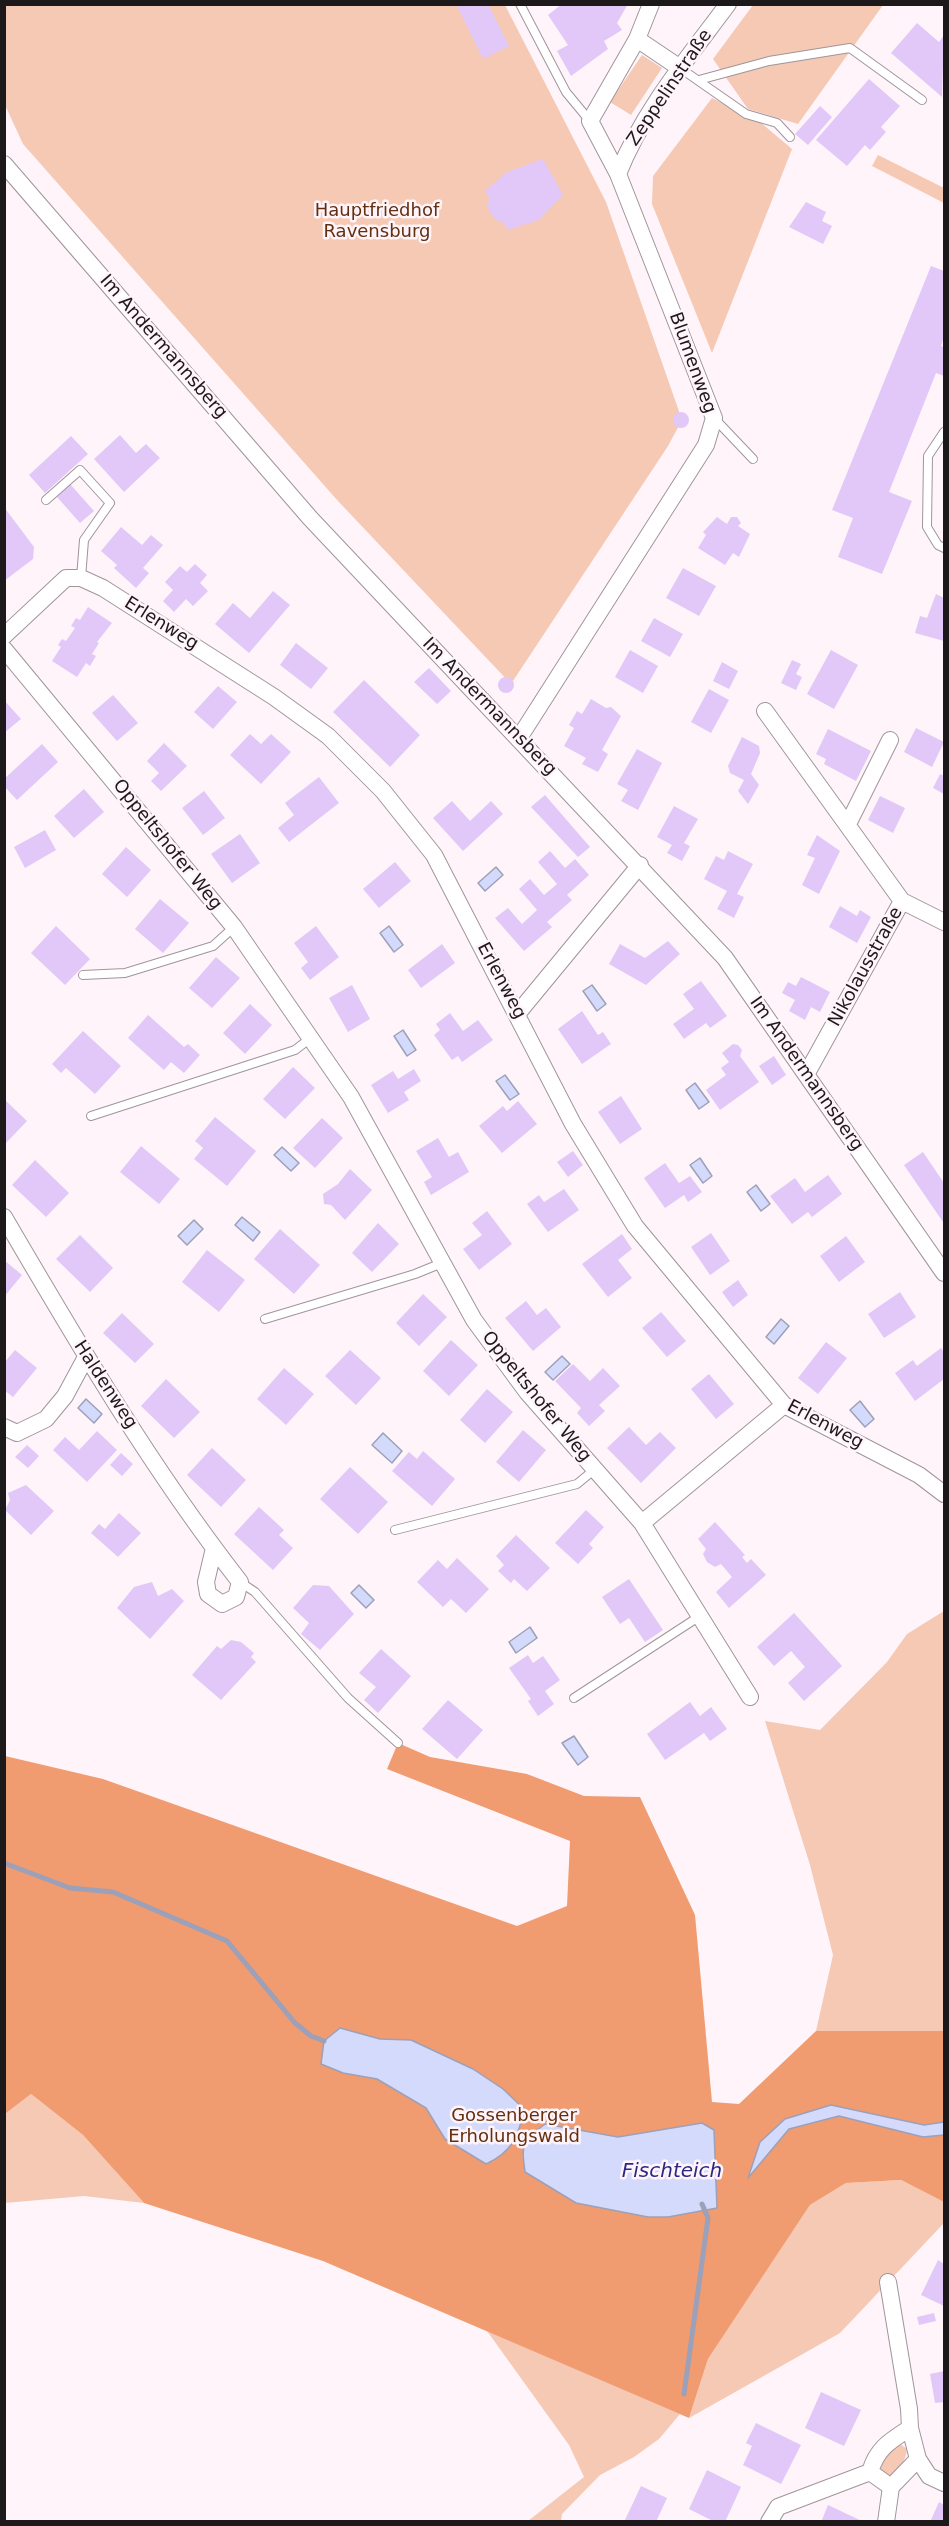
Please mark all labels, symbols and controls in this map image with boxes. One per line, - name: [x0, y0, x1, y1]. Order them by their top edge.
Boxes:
- street label: Zeppelinstraße: [623, 26, 717, 150]
- park label: Hauptfriedhof Ravensburg: [315, 200, 439, 242]
- street label: Im Andermannsberg: [95, 271, 231, 423]
- street label: Blumenweg: [664, 310, 720, 416]
- street label: Erlenweg: [120, 593, 202, 655]
- street label: Im Andermannsberg: [417, 633, 561, 781]
- street label: Oppeltshofer Weg: [108, 775, 226, 915]
- street label: Nikolausstraße: [824, 903, 908, 1031]
- street label: Erlenweg: [472, 939, 530, 1023]
- street label: Im Andermannsberg: [744, 993, 868, 1155]
- street label: Oppeltshofer Weg: [477, 1327, 595, 1467]
- street label: Haldenweg: [69, 1337, 141, 1433]
- street label: Erlenweg: [783, 1396, 867, 1454]
- park label: Gossenberger Erholungswald: [448, 2105, 580, 2148]
- water label: Fischteich: [622, 2160, 722, 2184]

